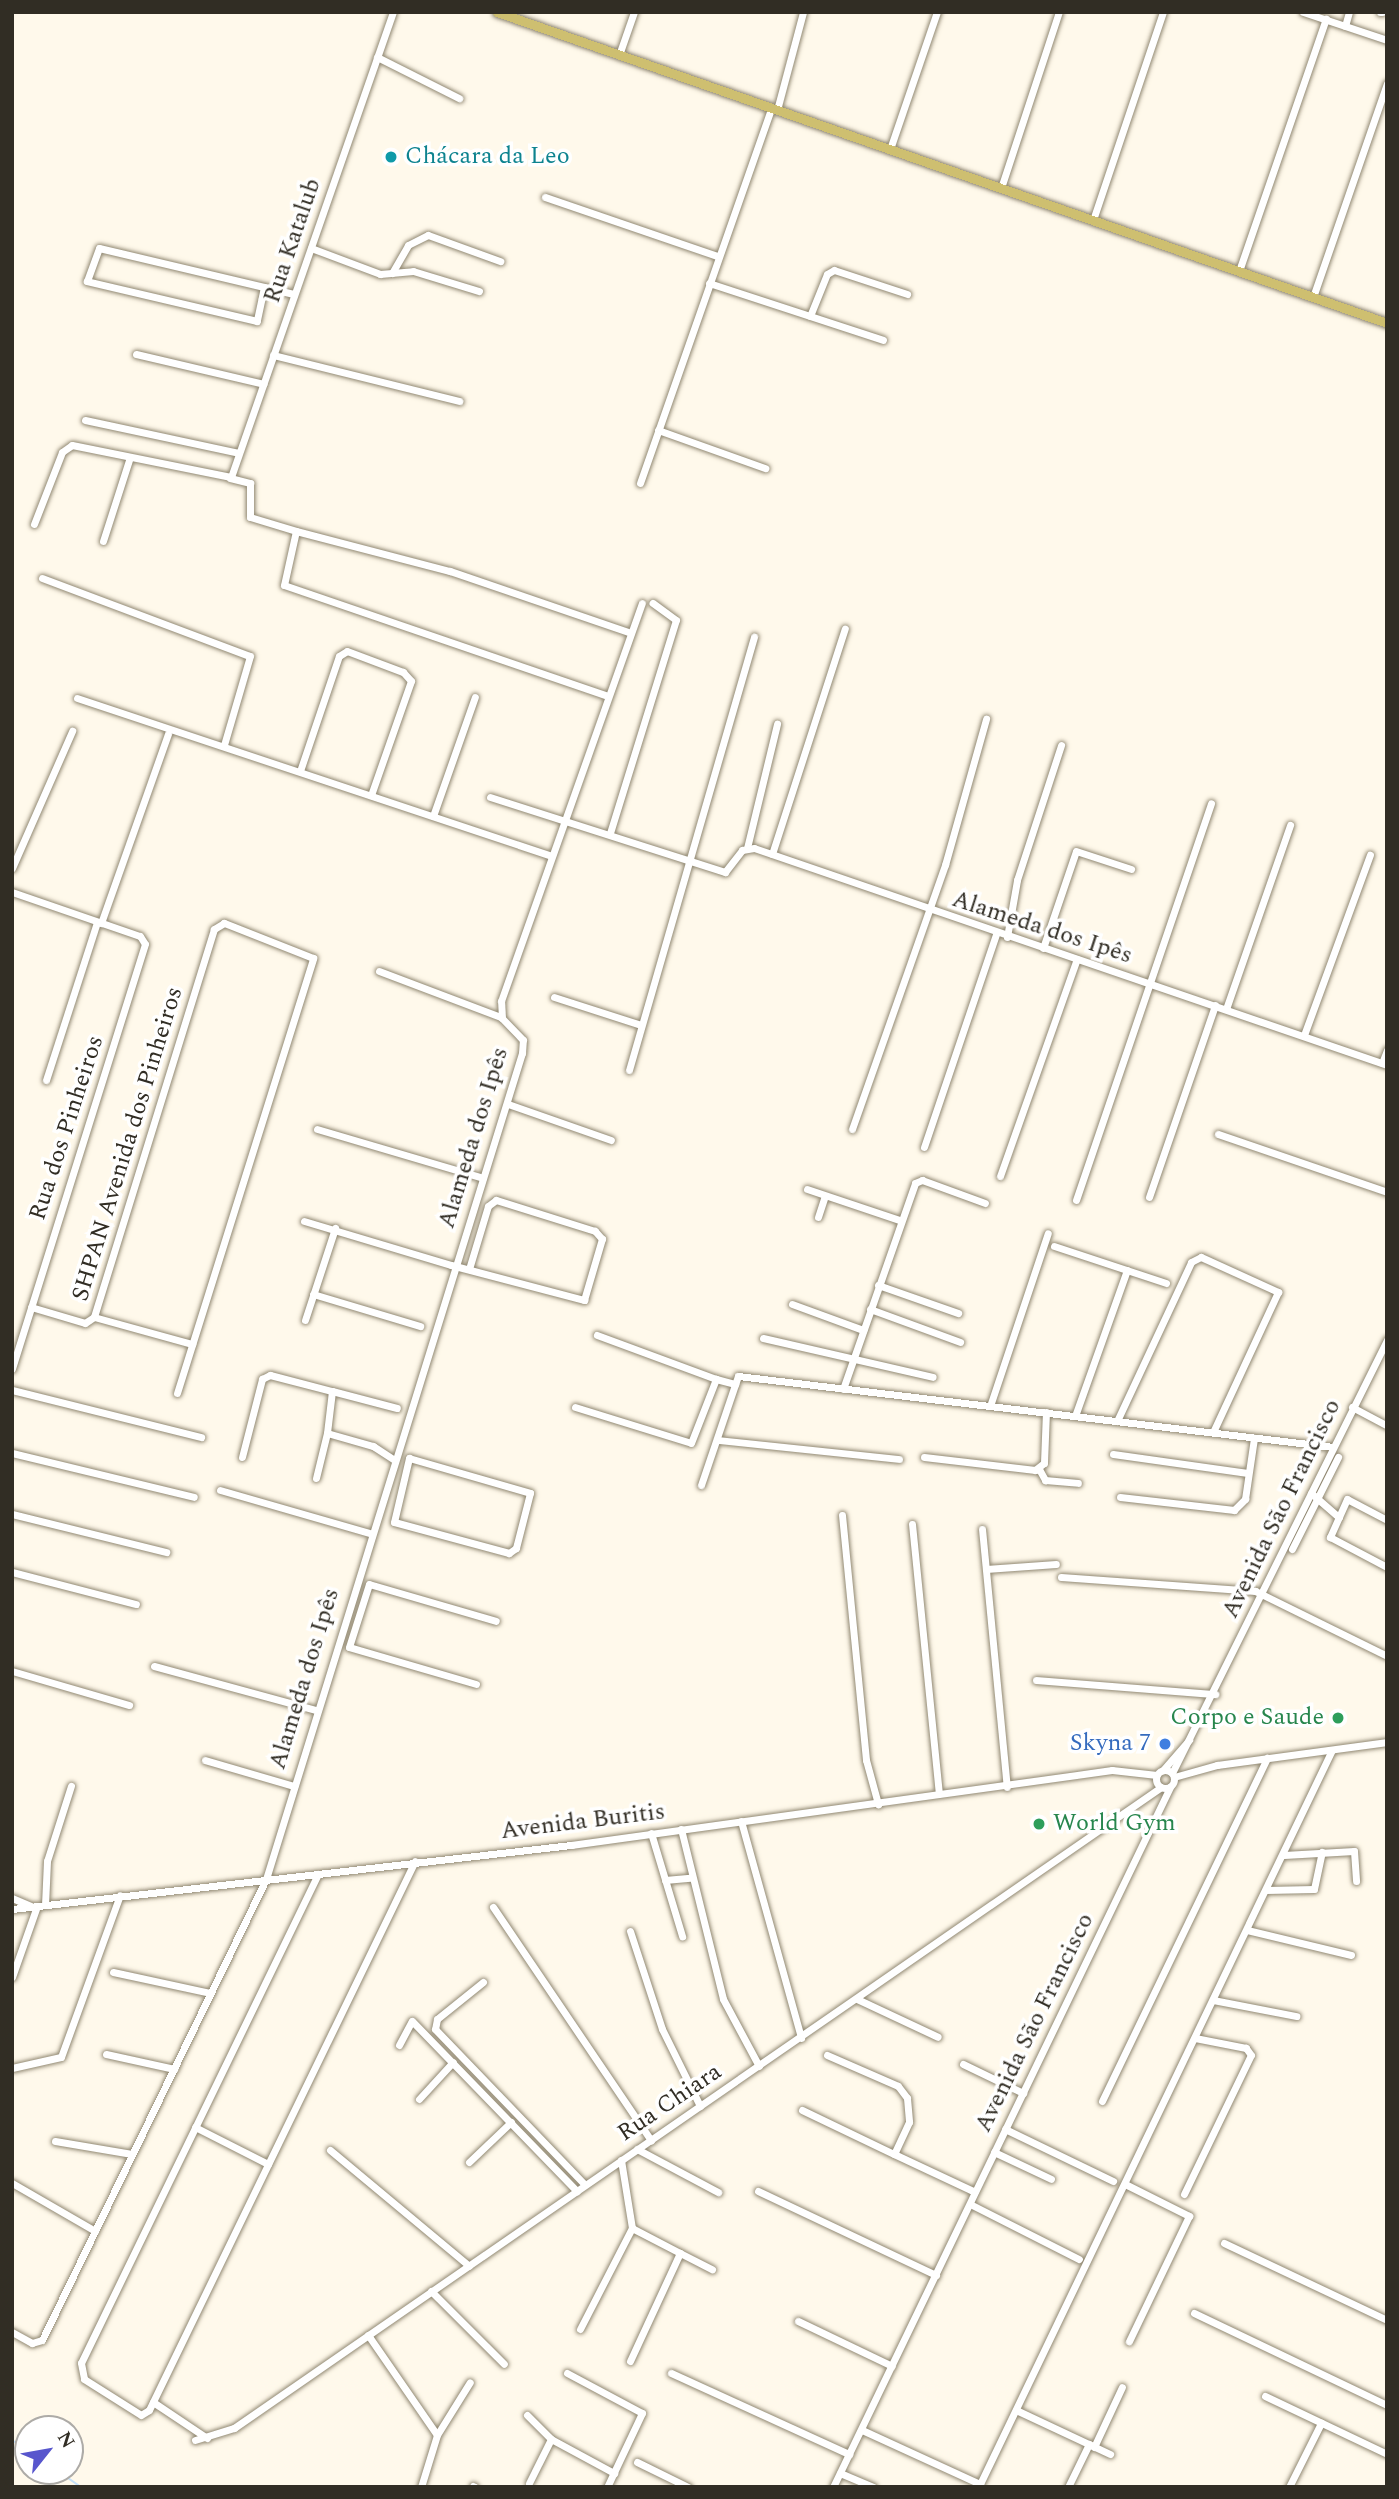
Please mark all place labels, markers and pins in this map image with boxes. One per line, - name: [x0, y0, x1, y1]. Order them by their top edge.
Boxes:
- place label: Chácara da Leo: [405, 143, 570, 171]
- marker: Chácara da Leo: [383, 149, 399, 165]
- place label: Corpo e Saude: [1170, 1704, 1324, 1732]
- marker: Corpo e Saude: [1330, 1710, 1346, 1726]
- place label: Skyna 7: [1070, 1730, 1151, 1758]
- marker: Skyna 7: [1157, 1736, 1173, 1752]
- place label: World Gym: [1053, 1810, 1176, 1838]
- marker: World Gym: [1031, 1816, 1047, 1832]

